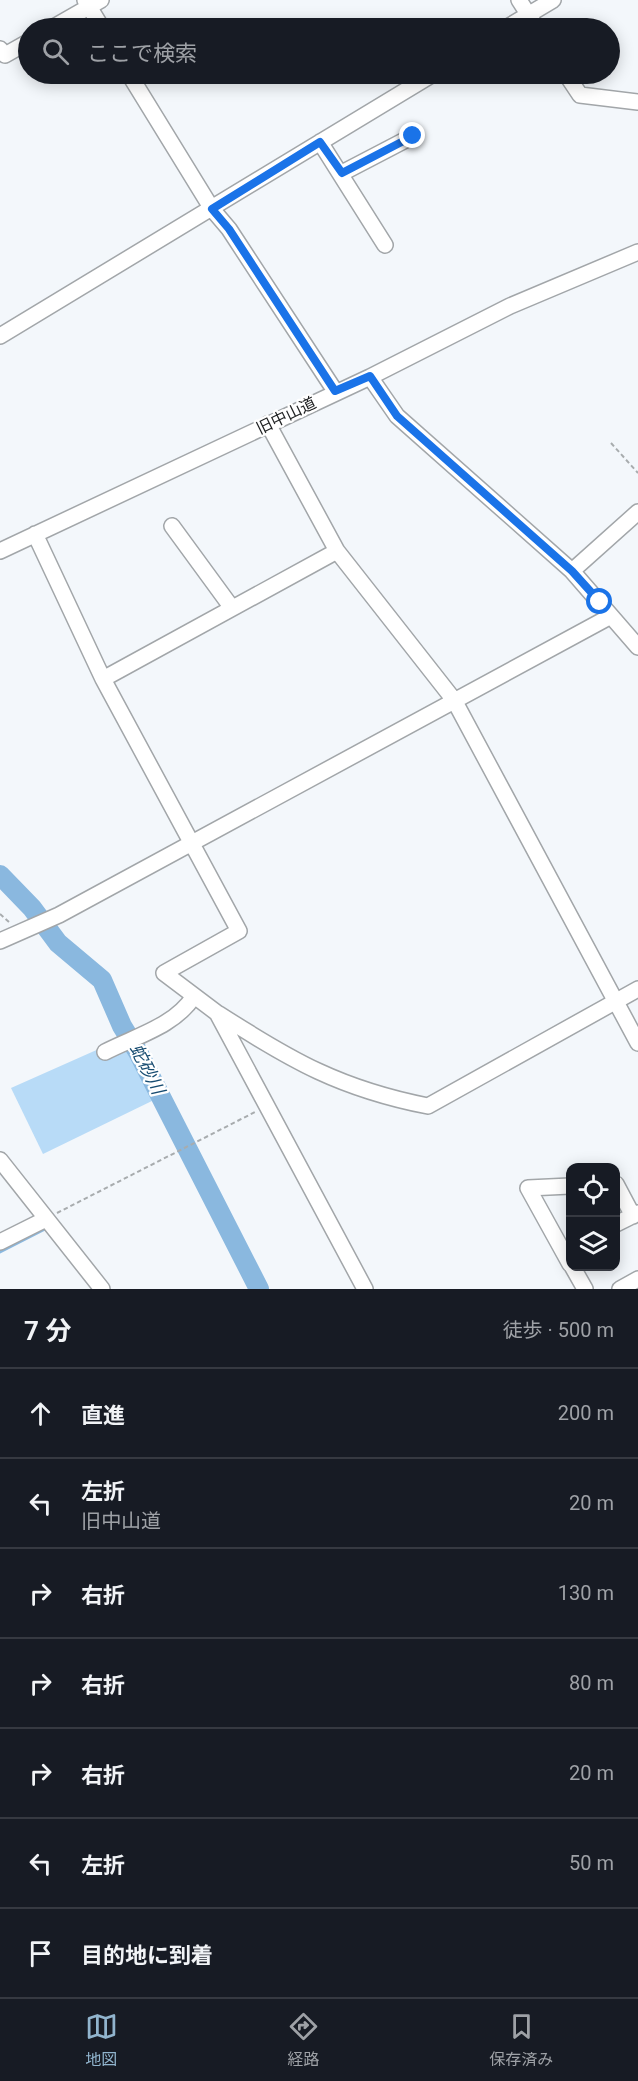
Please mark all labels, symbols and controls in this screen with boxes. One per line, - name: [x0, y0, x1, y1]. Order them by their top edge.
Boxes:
- search box: [18, 18, 620, 84]
- icon: search: [39, 35, 72, 68]
- text: ここで検索: [87, 41, 197, 66]
- route end: [399, 122, 425, 148]
- street label: 旧中山道: [253, 393, 319, 438]
- route start: [586, 588, 612, 614]
- water label: 蛇砂川: [126, 1040, 170, 1099]
- map controls: [566, 1163, 620, 1271]
- button: locate: [566, 1163, 620, 1217]
- button: layers: [566, 1217, 620, 1271]
- text: 7 分: [24, 1316, 71, 1346]
- text: 徒歩 · 500 m: [503, 1318, 614, 1342]
- icon: ahead: [24, 1397, 57, 1430]
- text: 200 m: [558, 1401, 614, 1425]
- text: 直進: [81, 1403, 125, 1428]
- text: 左折: [81, 1479, 125, 1504]
- icon: left: [24, 1487, 57, 1520]
- text: 20 m: [569, 1491, 614, 1515]
- text: 旧中山道: [81, 1509, 161, 1533]
- icon: right: [24, 1577, 57, 1610]
- text: 130 m: [558, 1581, 614, 1605]
- text: 右折: [81, 1583, 125, 1608]
- icon: right: [24, 1667, 57, 1700]
- text: 80 m: [569, 1671, 614, 1695]
- text: 右折: [81, 1673, 125, 1698]
- icon: right: [24, 1757, 57, 1790]
- text: 20 m: [569, 1761, 614, 1785]
- text: 右折: [81, 1763, 125, 1788]
- icon: left: [24, 1847, 57, 1880]
- text: 50 m: [569, 1851, 614, 1875]
- text: 左折: [81, 1853, 125, 1878]
- icon: arrive: [24, 1937, 57, 1970]
- text: 目的地に到着: [81, 1943, 213, 1968]
- tab: 地図: [85, 2010, 118, 2070]
- tab: 経路: [287, 2010, 320, 2070]
- tab: 保存済み: [489, 2010, 553, 2070]

